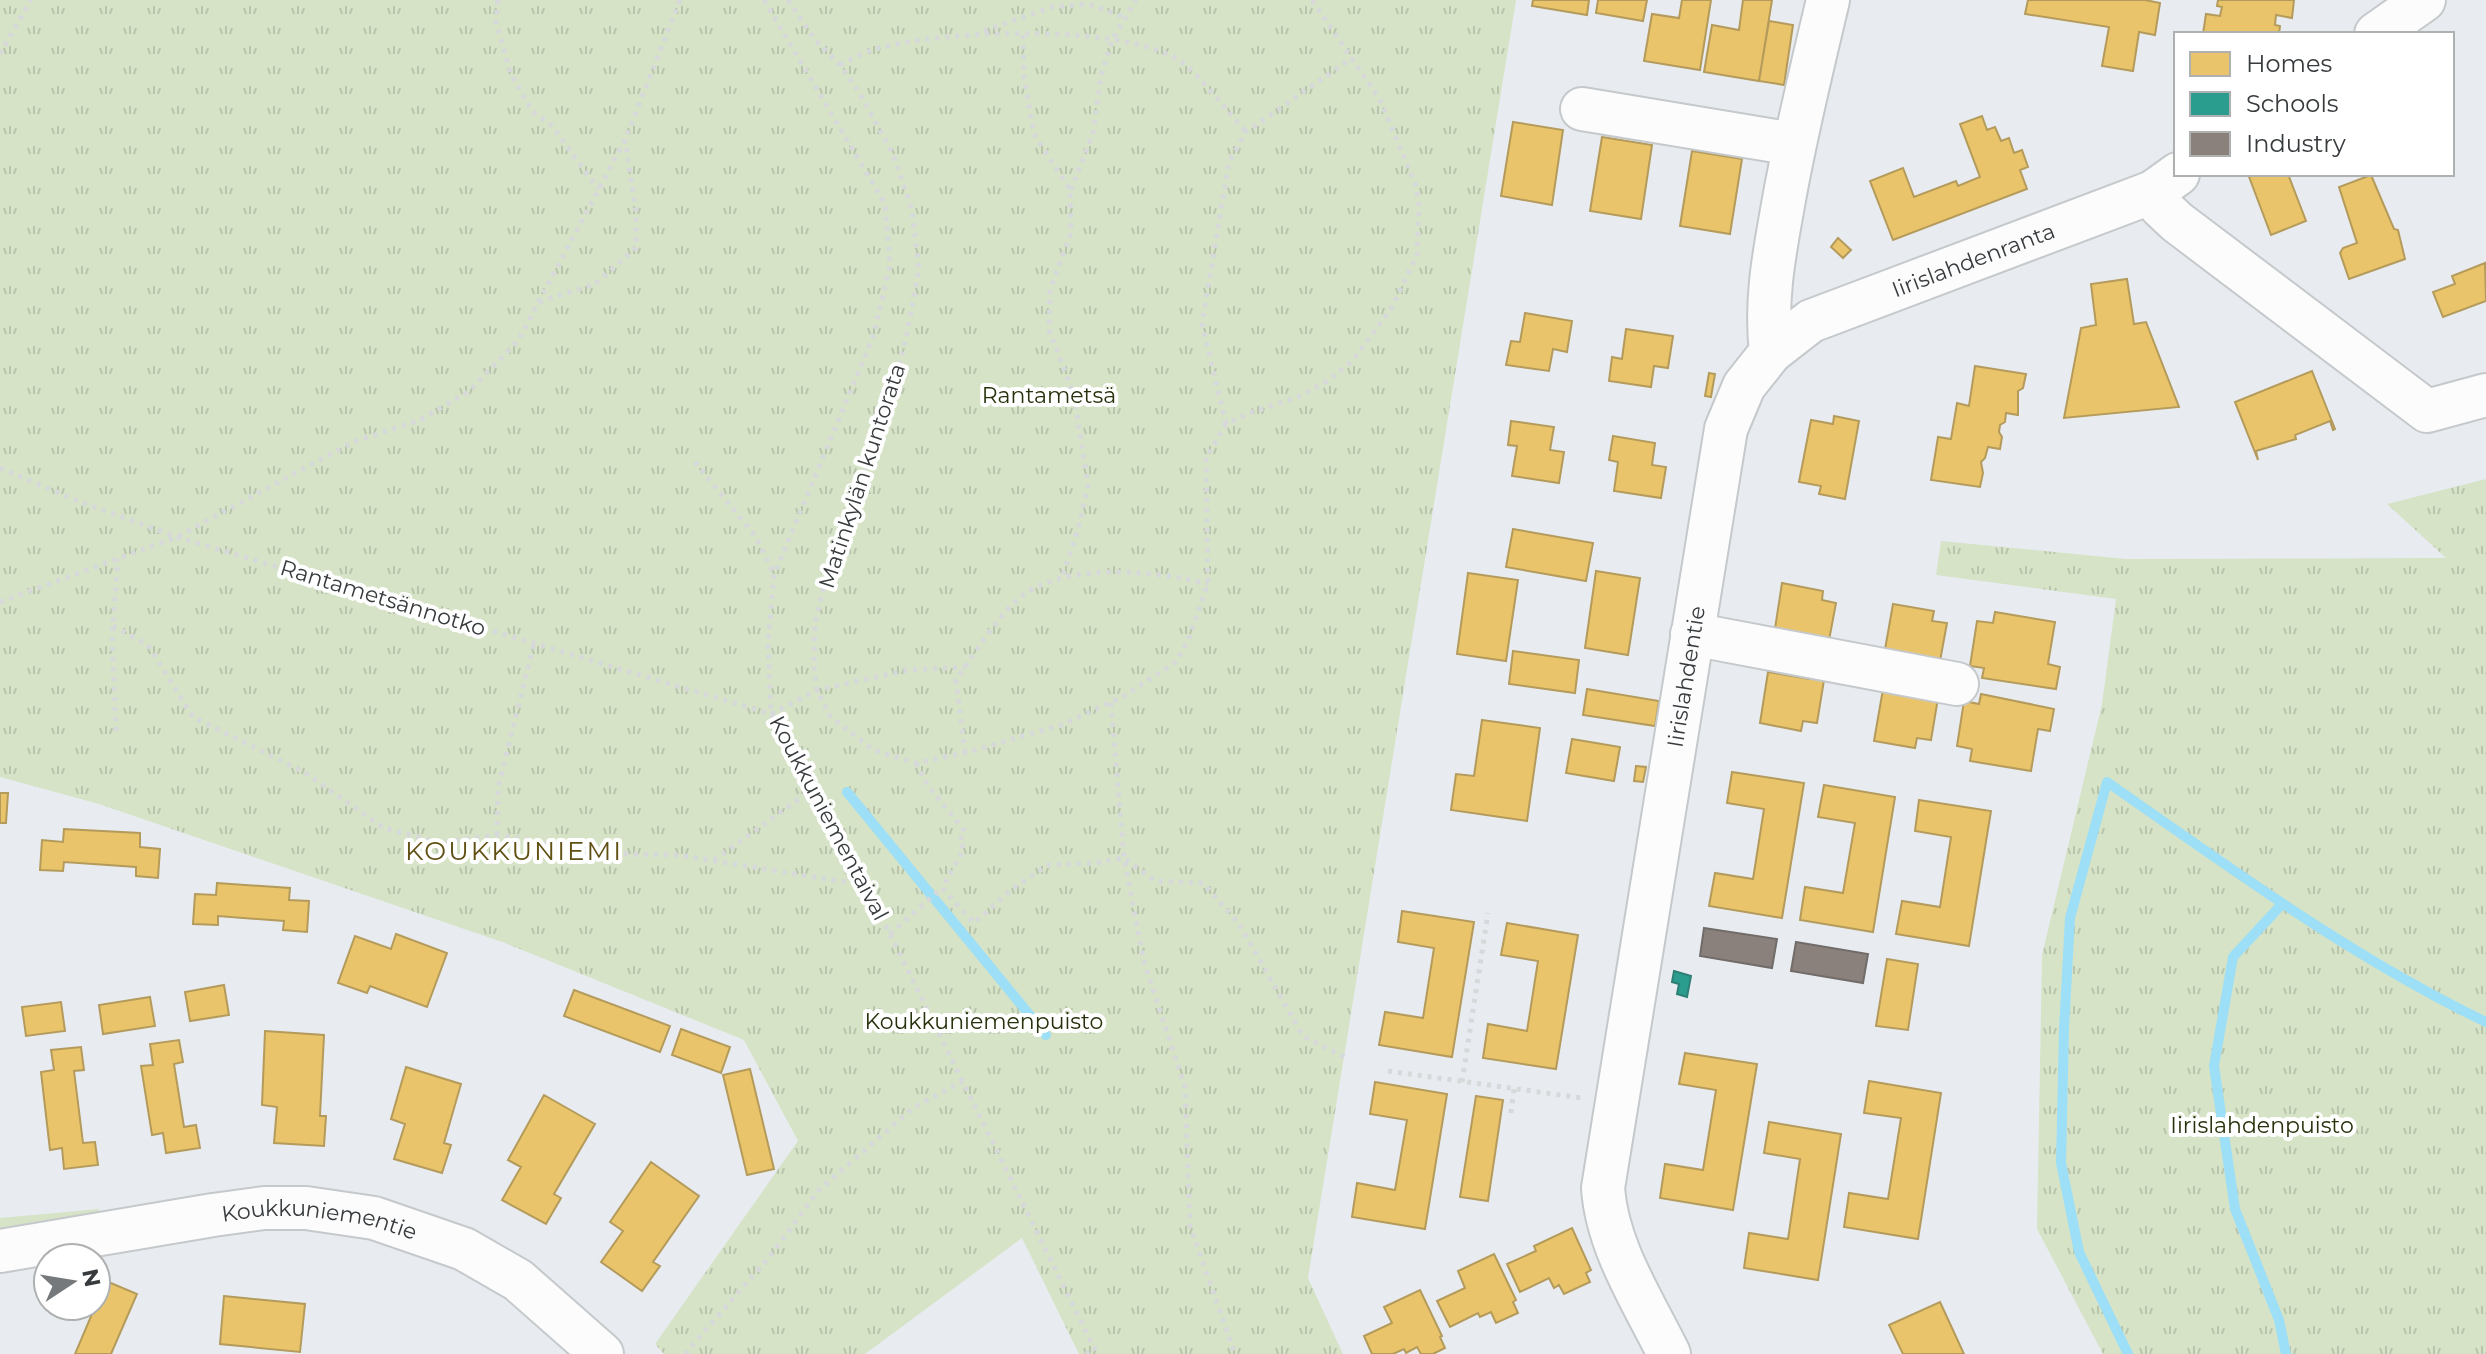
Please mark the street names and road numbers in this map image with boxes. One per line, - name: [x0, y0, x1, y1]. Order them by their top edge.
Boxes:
- street label: Iirislahdenranta: [1888, 217, 2058, 303]
- street label: Matinkylän kuntorata: [813, 360, 911, 592]
- street label: Rantametsännotko: [277, 554, 489, 642]
- street label: Iirislahdentie: [1661, 604, 1711, 749]
- street label: Koukkuniementaival: [764, 711, 894, 925]
- street label: Koukkuniementie: [220, 1194, 421, 1245]

